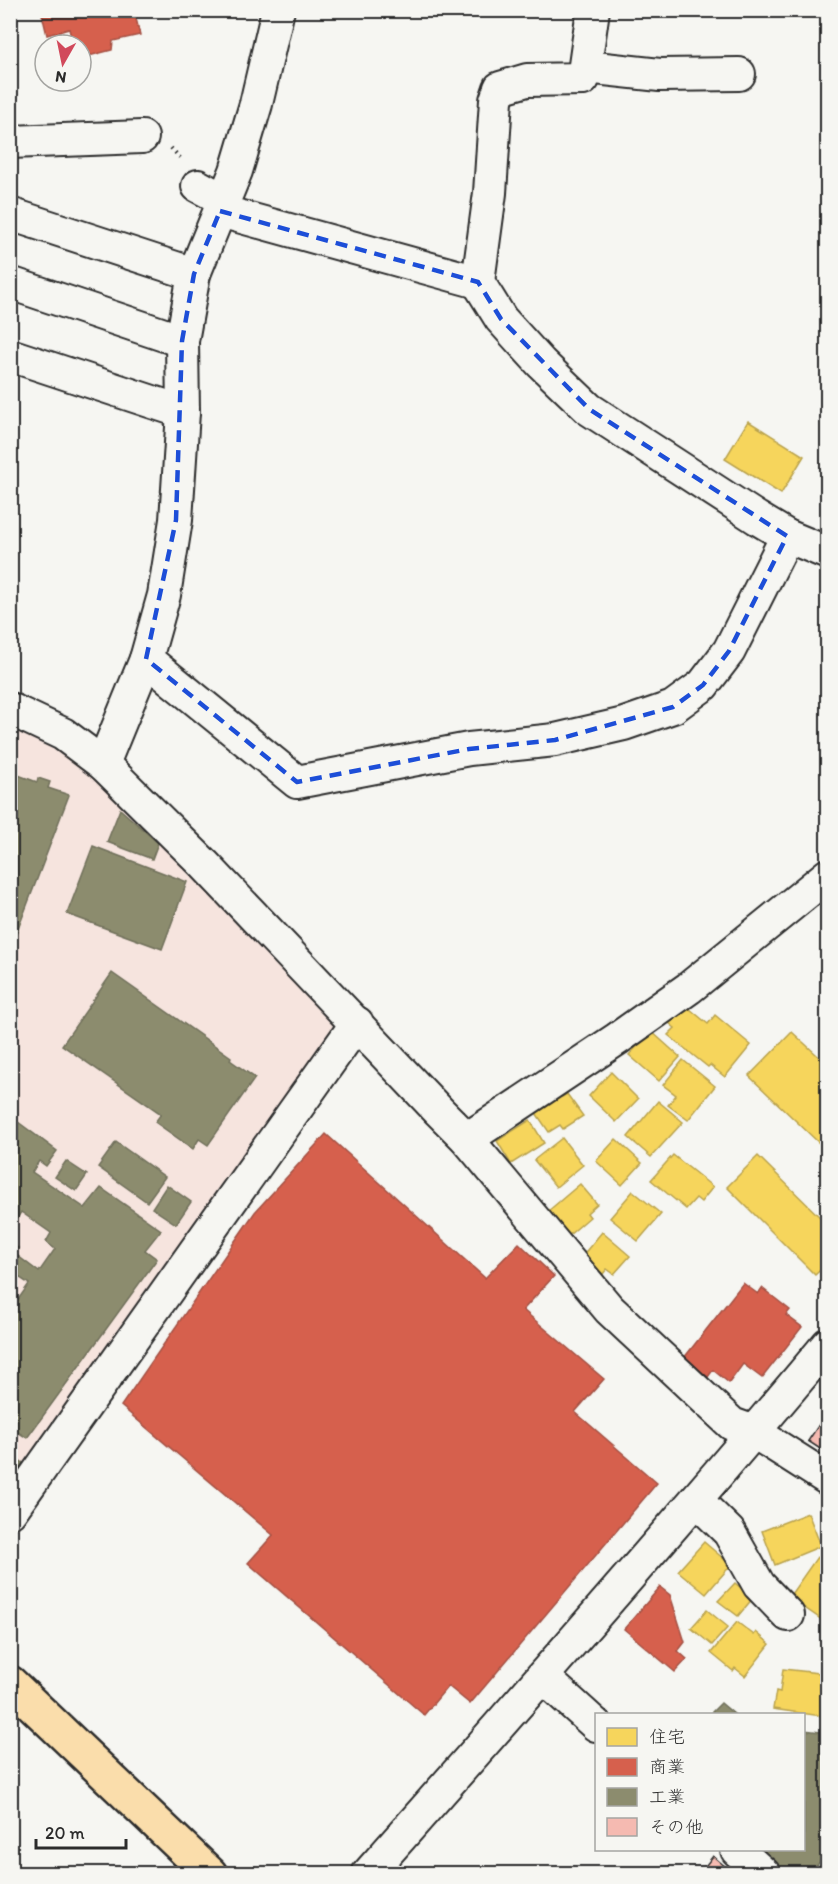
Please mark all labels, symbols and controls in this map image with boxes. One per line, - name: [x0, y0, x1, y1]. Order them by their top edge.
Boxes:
- north arrow: [33, 33, 93, 93]
- text: N: [54, 67, 68, 88]
- legend: [595, 1713, 805, 1851]
- text: 住宅: [649, 1726, 685, 1748]
- text: 商業: [649, 1756, 685, 1778]
- text: 工業: [649, 1786, 685, 1808]
- scale bar: [36, 1812, 126, 1850]
- text: その他: [649, 1816, 703, 1838]
- text: 20 m: [45, 1822, 85, 1844]

